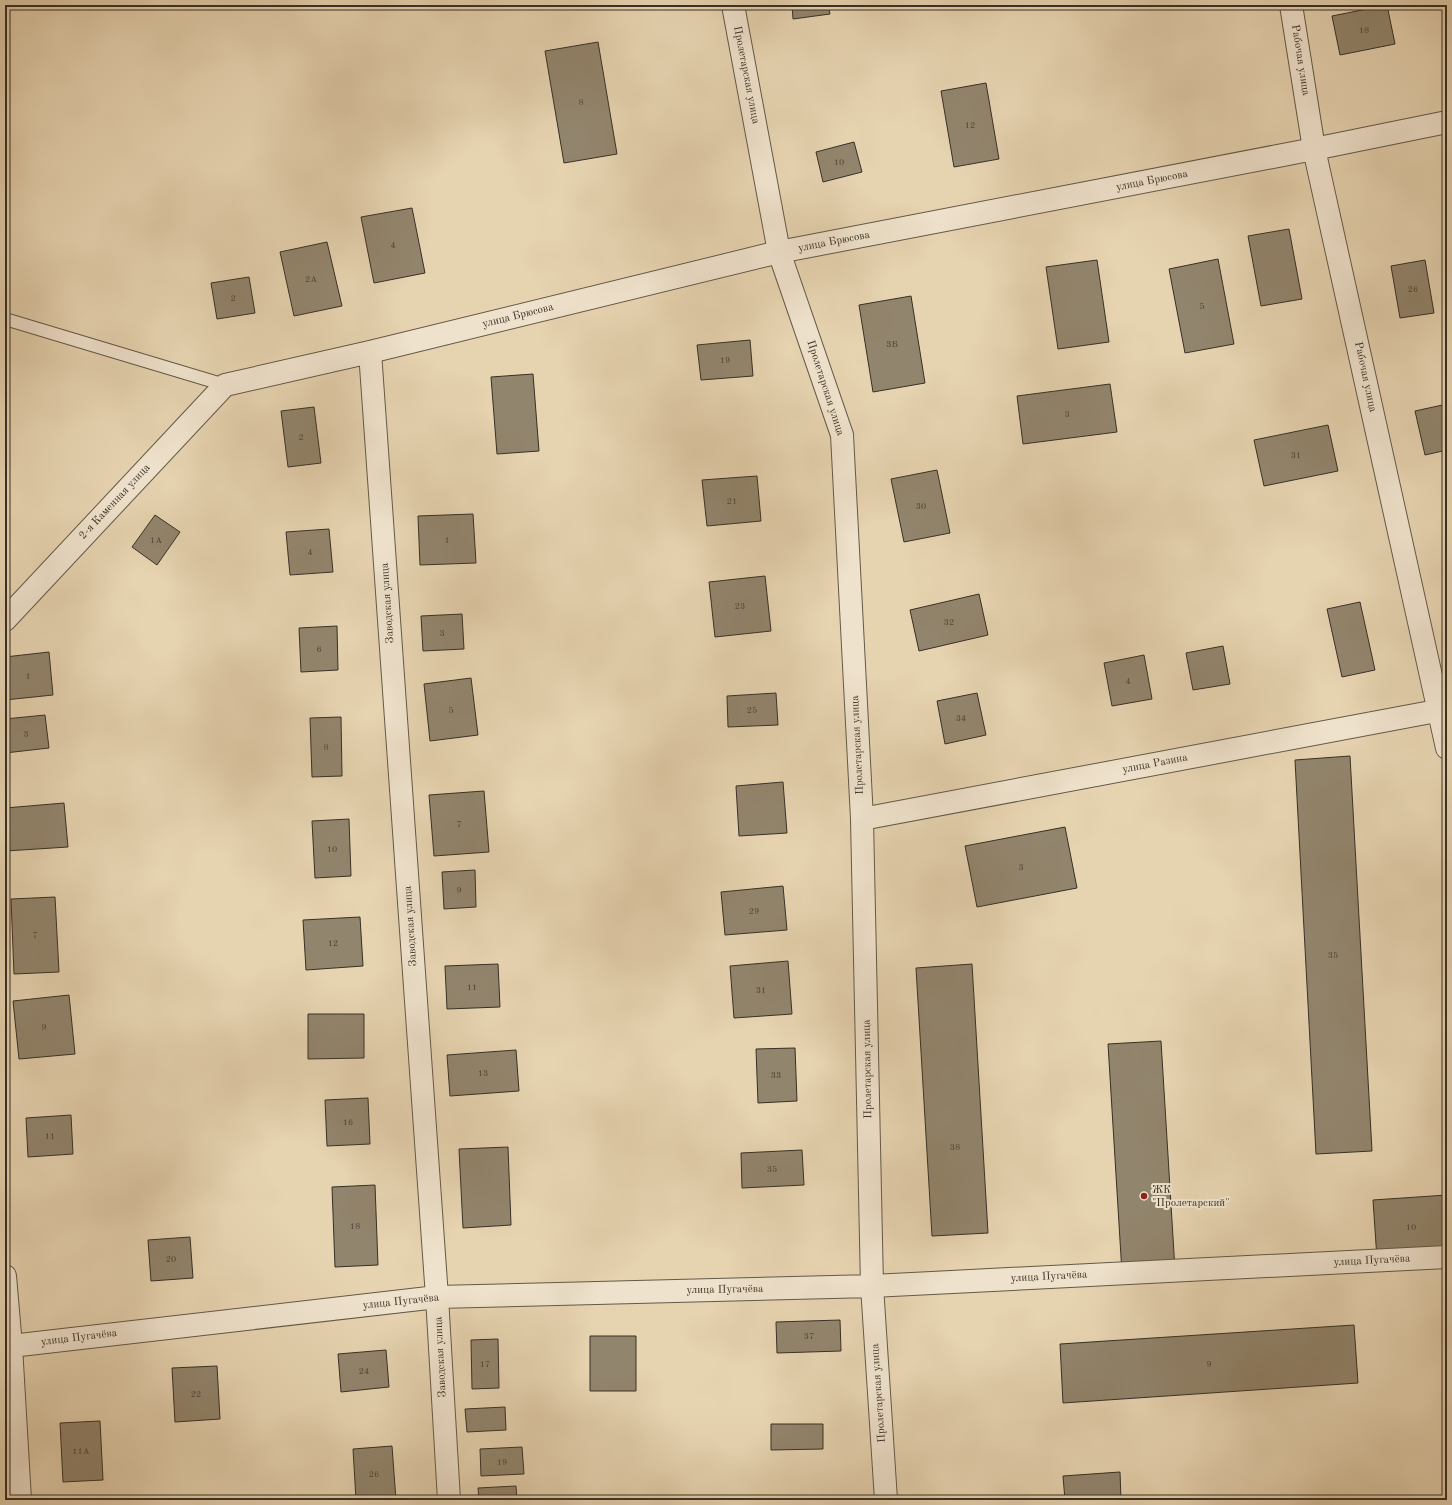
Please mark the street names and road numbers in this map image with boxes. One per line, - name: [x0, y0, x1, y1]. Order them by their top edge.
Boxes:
- street label: Рабочая улица: [1289, 24, 1311, 97]
- street label: Пролетарская улица: [731, 25, 761, 125]
- street label: улица Брюсова: [1115, 169, 1189, 193]
- street label: улица Брюсова: [797, 230, 871, 254]
- street label: улица Брюсова: [481, 302, 555, 330]
- street label: Пролетарская улица: [804, 339, 846, 438]
- street label: Рабочая улица: [1352, 341, 1378, 414]
- street label: 2-я Каменная улица: [77, 462, 153, 542]
- street label: Заводская улица: [380, 562, 396, 644]
- street label: Пролетарская улица: [850, 695, 866, 795]
- street label: улица Разина: [1121, 752, 1189, 776]
- street label: Заводская улица: [403, 885, 419, 967]
- street label: Пролетарская улица: [862, 1019, 874, 1119]
- street label: улица Пугачёва: [1333, 1253, 1411, 1269]
- street label: улица Пугачёва: [1010, 1269, 1088, 1285]
- street label: улица Пугачёва: [686, 1284, 764, 1296]
- street label: улица Пугачёва: [362, 1292, 440, 1311]
- street label: Заводская улица: [433, 1316, 449, 1398]
- street label: улица Пугачёва: [40, 1328, 118, 1348]
- street label: Пролетарская улица: [870, 1342, 888, 1443]

